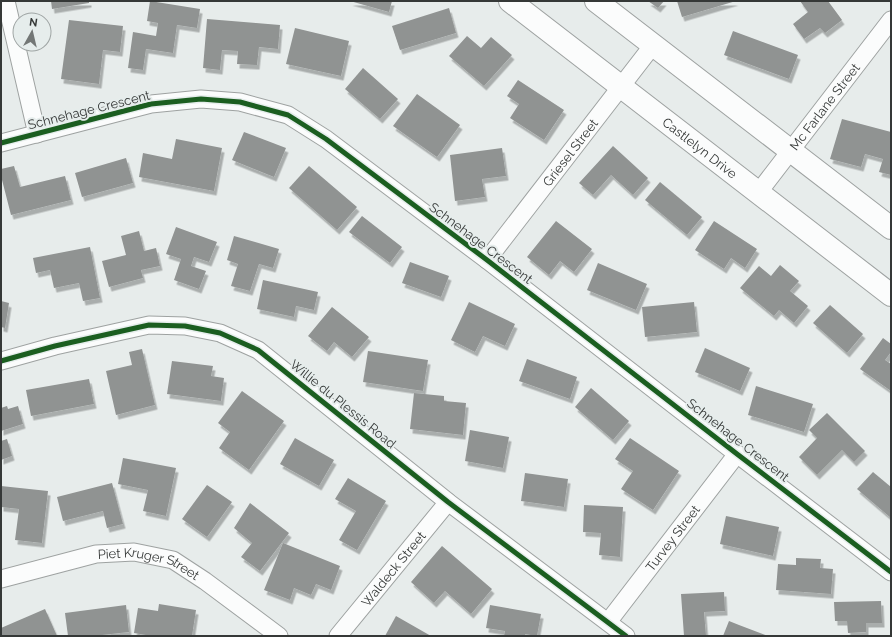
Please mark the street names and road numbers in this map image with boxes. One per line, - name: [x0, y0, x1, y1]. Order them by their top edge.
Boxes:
- street label: Mc Farlane Street: [786, 60, 863, 153]
- street label: Schnehage Crescent: [26, 87, 152, 132]
- street label: Castlelyn Drive: [660, 114, 741, 181]
- street label: Griesel Street: [539, 115, 601, 189]
- street label: Schnehage Crescent: [426, 199, 536, 287]
- street label: Willie du Plessis Road: [287, 357, 399, 451]
- street label: Schnehage Crescent: [684, 396, 792, 485]
- street label: Turvey Street: [642, 501, 703, 574]
- street label: Waldeck Street: [358, 528, 429, 609]
- street label: Piet Kruger Street: [97, 544, 203, 583]

